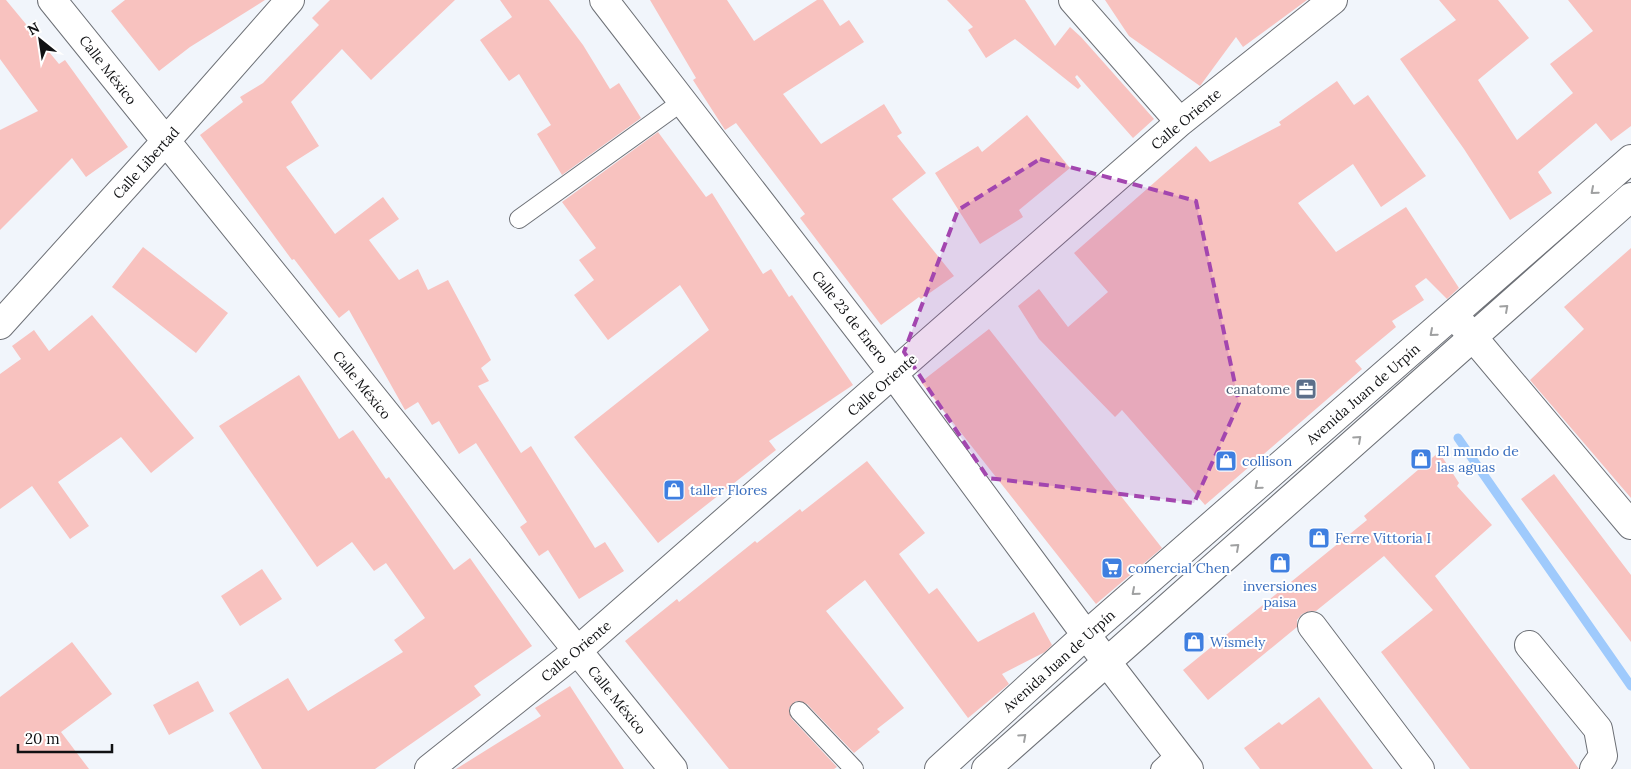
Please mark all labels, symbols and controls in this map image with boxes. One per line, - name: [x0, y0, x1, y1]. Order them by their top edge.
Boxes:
- north arrow: [15, 15, 65, 65]
- text: N: [24, 18, 43, 39]
- street label: Calle México: [75, 32, 141, 108]
- street label: Calle Oriente: [1147, 84, 1225, 154]
- street label: Calle Libertad: [109, 123, 183, 203]
- one-way arrow: [1591, 185, 1600, 194]
- street label: Calle 23 de Enero: [808, 267, 892, 367]
- one-way arrow: [1500, 305, 1509, 314]
- one-way arrow: [1430, 328, 1439, 337]
- street label: Avenida Juan de Urpín: [1302, 339, 1424, 449]
- street label: Calle México: [329, 347, 395, 423]
- street label: Calle Oriente: [844, 350, 921, 420]
- office icon: canatome: [1294, 377, 1318, 401]
- place label: canatome: [1226, 380, 1290, 398]
- one-way arrow: [1352, 436, 1361, 445]
- place label: El mundo de las aguas: [1437, 442, 1519, 476]
- shop icon: El mundo de las aguas: [1409, 447, 1433, 471]
- shop icon: collison: [1214, 449, 1238, 473]
- place label: collison: [1242, 452, 1293, 470]
- shop icon: taller Flores: [662, 478, 686, 502]
- one-way arrow: [1254, 480, 1263, 489]
- place label: taller Flores: [690, 481, 767, 499]
- shop icon: Ferre Vittoria I: [1307, 526, 1331, 550]
- place label: Ferre Vittoria I: [1335, 529, 1431, 547]
- one-way arrow: [1231, 544, 1240, 553]
- shop icon: inversiones paisa: [1268, 551, 1292, 575]
- supermarket icon: comercial Chen: [1100, 556, 1124, 580]
- place label: comercial Chen: [1128, 559, 1230, 577]
- place label: inversiones paisa: [1243, 577, 1317, 611]
- one-way arrow: [1132, 587, 1141, 595]
- street label: Avenida Juan de Urpín: [998, 606, 1119, 717]
- street label: Calle Oriente: [537, 616, 615, 686]
- shop icon: Wismely: [1182, 630, 1206, 654]
- place label: Wismely: [1210, 633, 1266, 651]
- street label: Calle México: [584, 662, 650, 738]
- scale bar: [18, 722, 111, 754]
- text: 20 m: [25, 729, 60, 748]
- one-way arrow: [1017, 734, 1026, 742]

